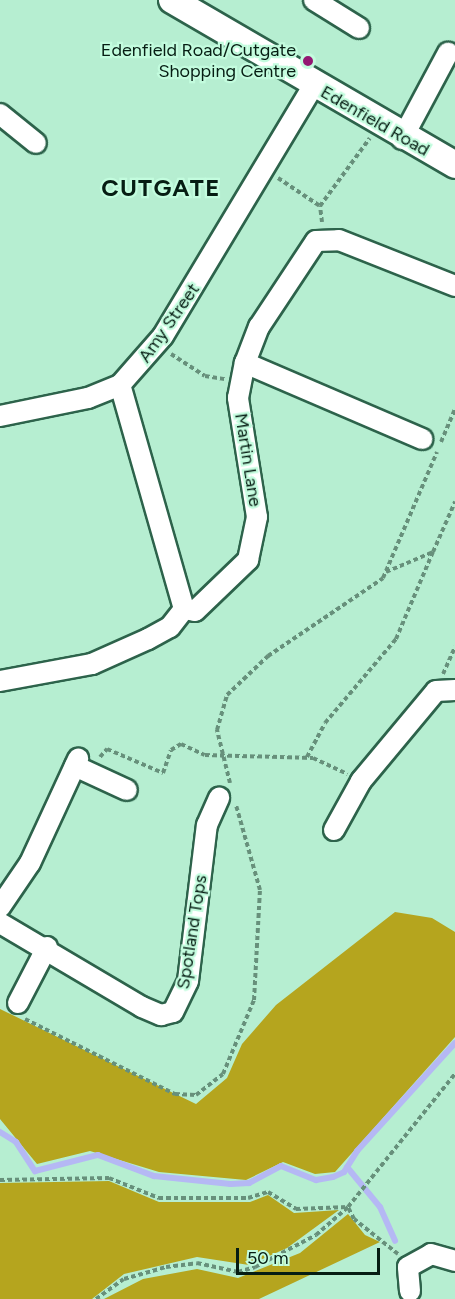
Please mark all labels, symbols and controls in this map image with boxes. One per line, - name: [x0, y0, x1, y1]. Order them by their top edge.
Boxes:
- place label: Edenfield Road/Cutgate Shopping Centre: [101, 40, 296, 82]
- marker: Edenfield Road/Cutgate Shopping Centre: [301, 54, 315, 68]
- street label: Edenfield Road: [317, 81, 433, 161]
- district label: CUTGATE: [101, 174, 221, 202]
- street label: Amy Street: [134, 279, 204, 367]
- street label: Martin Lane: [230, 412, 266, 508]
- street label: Spotland Tops: [172, 873, 212, 991]
- scale bar: [239, 1236, 383, 1274]
- text: 50 m: [247, 1247, 289, 1269]

